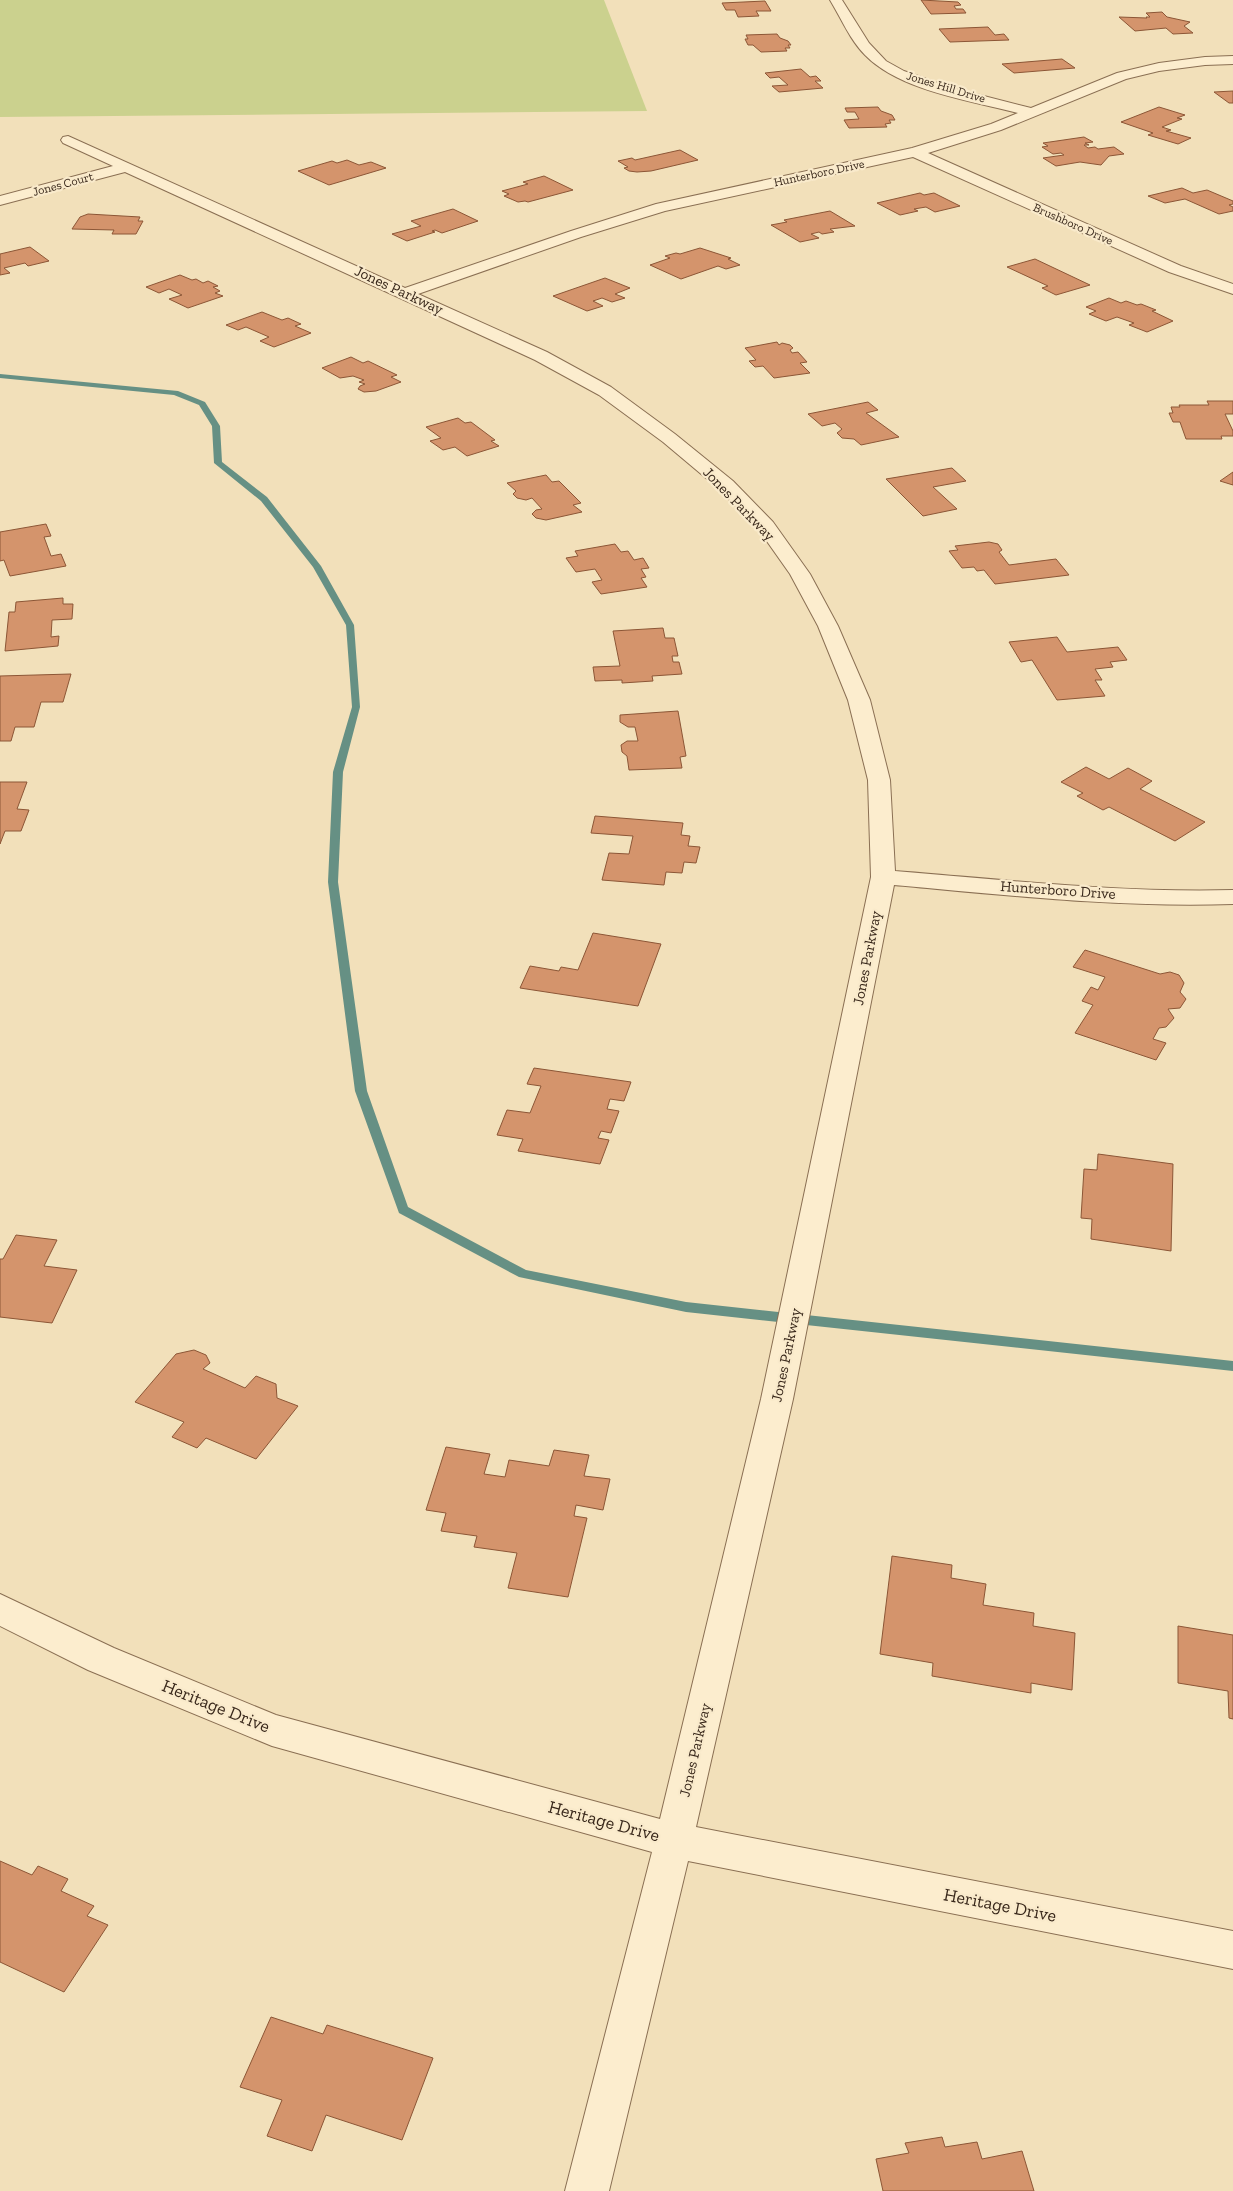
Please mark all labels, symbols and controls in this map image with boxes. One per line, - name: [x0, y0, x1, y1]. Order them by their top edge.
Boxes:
- street label: Jones Hill Drive: [905, 68, 987, 106]
- street label: Hunterboro Drive: [772, 156, 866, 189]
- street label: Jones Court: [31, 169, 95, 199]
- street label: Brushboro Drive: [1031, 200, 1115, 248]
- street label: Jones Parkway: [352, 262, 446, 319]
- street label: Jones Parkway: [699, 463, 779, 545]
- street label: Hunterboro Drive: [1000, 877, 1116, 903]
- street label: Jones Parkway: [849, 909, 885, 1007]
- street label: Jones Parkway: [767, 1306, 805, 1404]
- street label: Heritage Drive: [159, 1674, 273, 1738]
- street label: Jones Parkway: [675, 1701, 715, 1799]
- street label: Heritage Drive: [546, 1796, 662, 1846]
- street label: Heritage Drive: [942, 1883, 1058, 1927]

